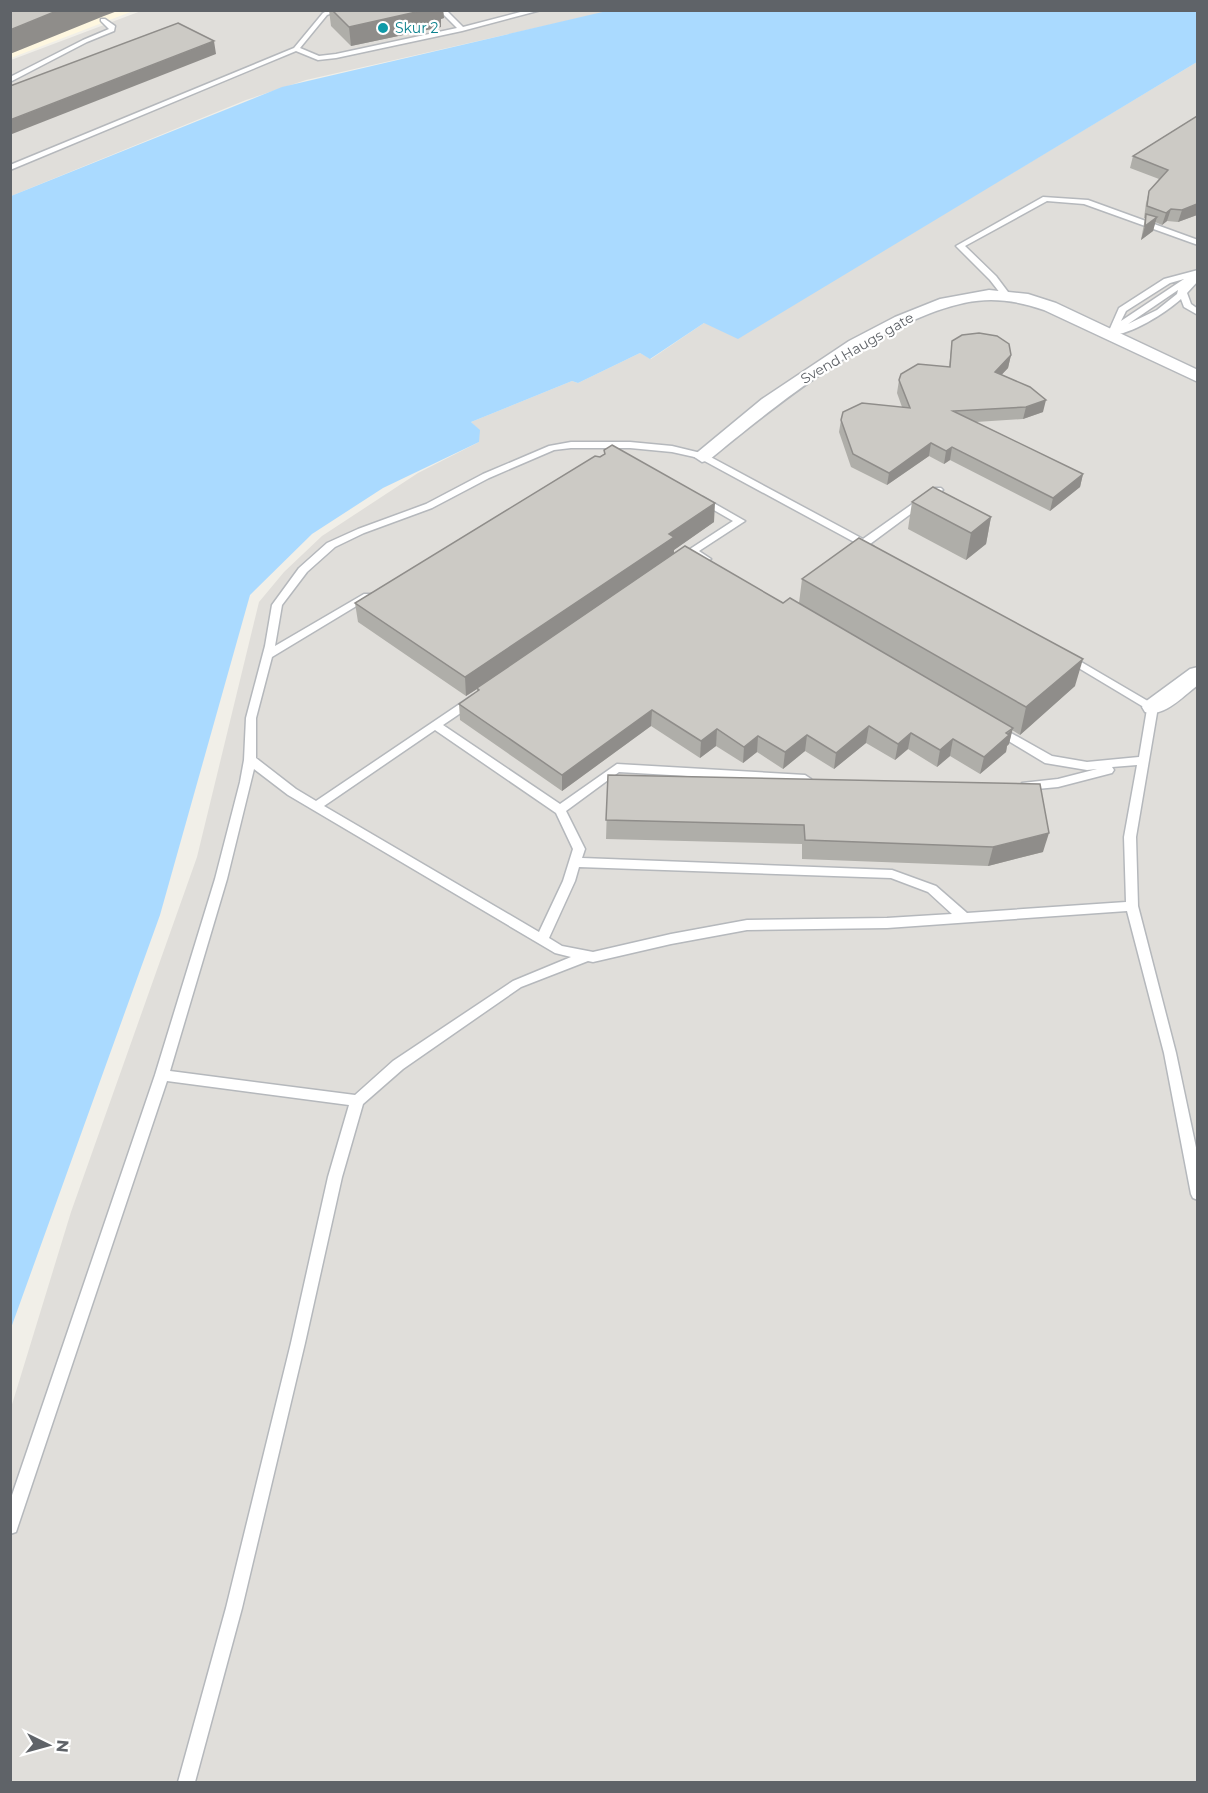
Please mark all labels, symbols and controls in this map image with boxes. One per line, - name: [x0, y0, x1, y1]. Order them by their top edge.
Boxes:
- place label: Skur 2: [395, 19, 439, 37]
- marker: Skur 2: [376, 21, 390, 35]
- street label: Svend Haugs gate: [797, 308, 917, 388]
- north arrow: [18, 1715, 78, 1775]
- text: N: [52, 1739, 72, 1754]

